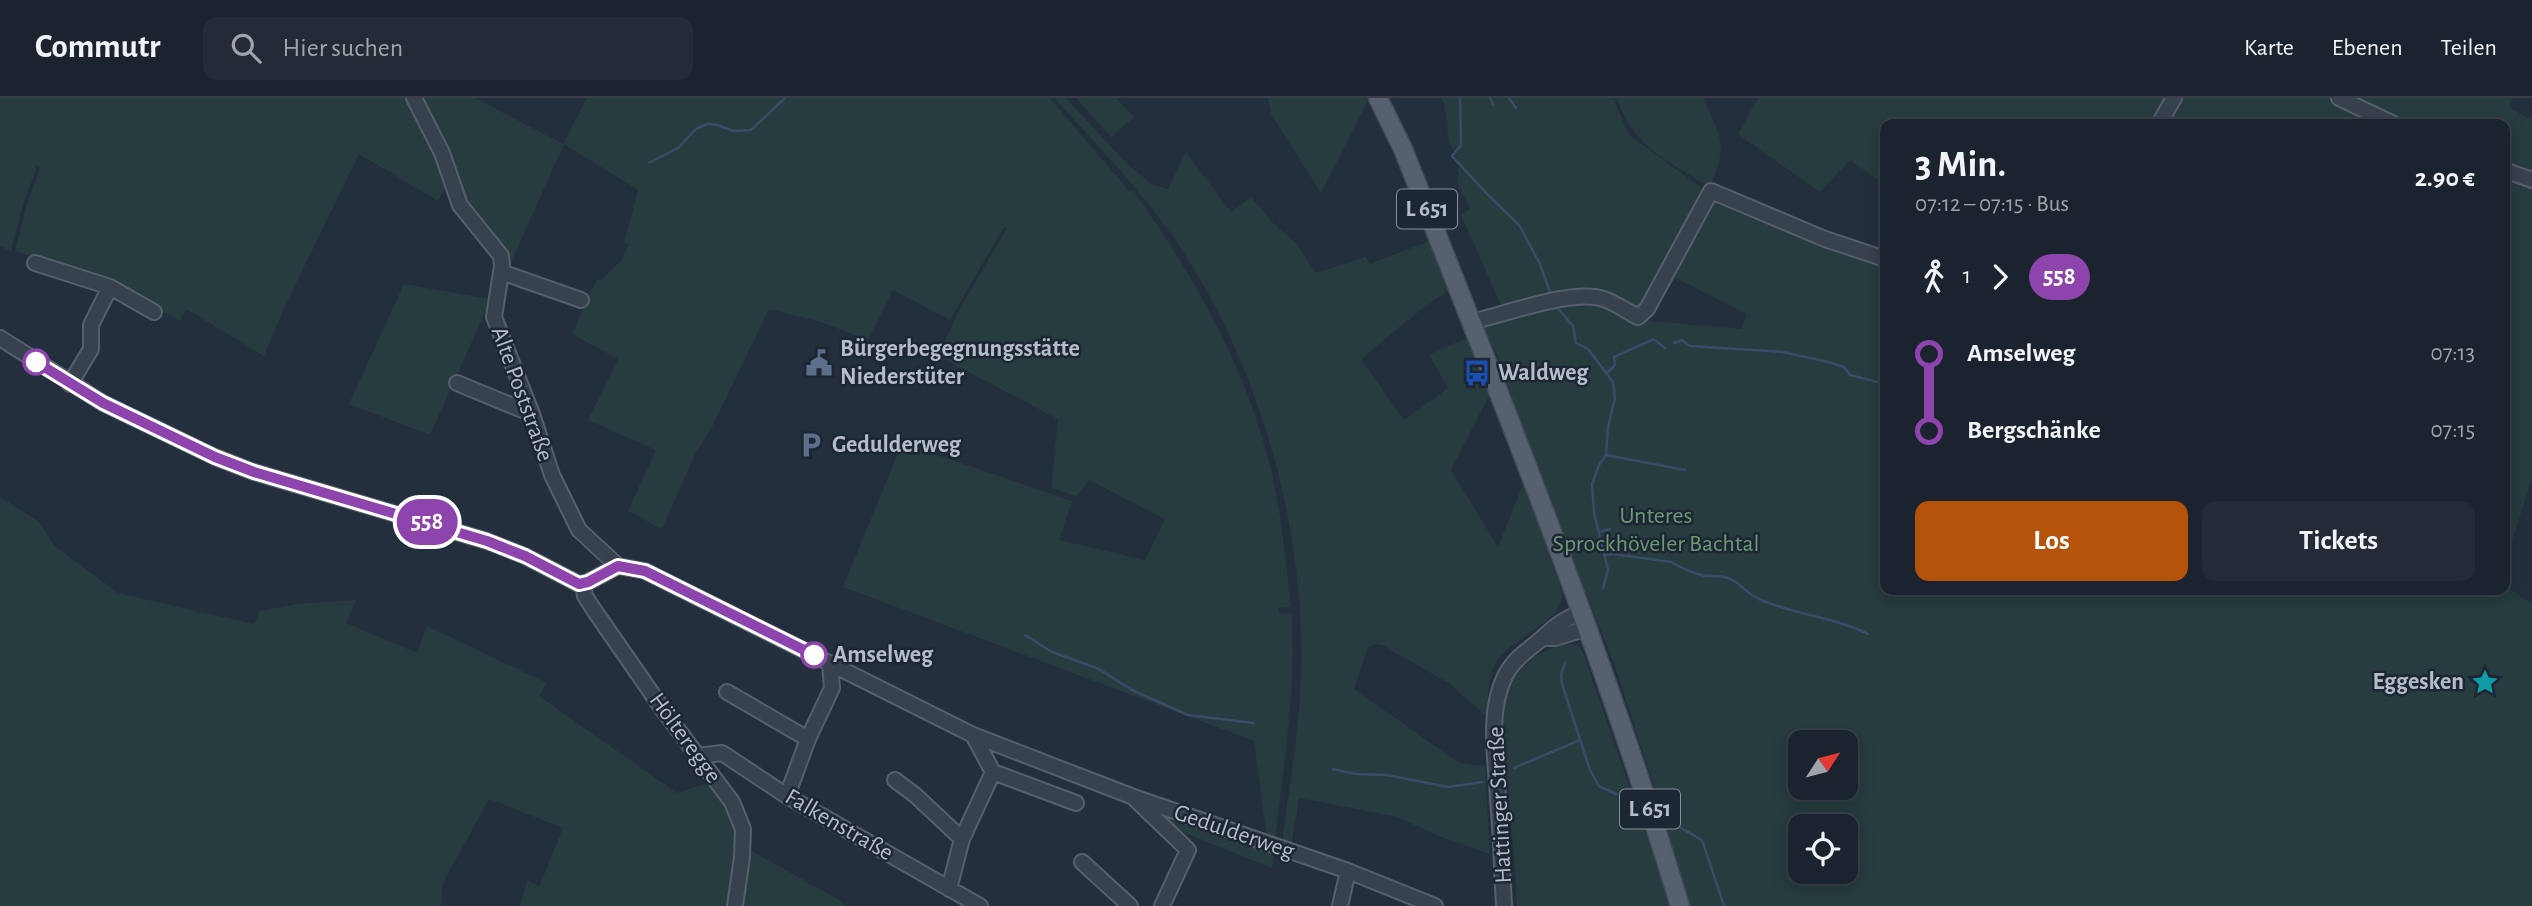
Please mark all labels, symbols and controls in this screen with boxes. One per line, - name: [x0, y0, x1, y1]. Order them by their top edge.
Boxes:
- search box: [203, 17, 693, 80]
- icon: search: [227, 29, 265, 67]
- text: Commutr: [35, 31, 161, 64]
- text: Hier suchen: [283, 35, 403, 61]
- text: Karte: [2244, 36, 2294, 60]
- text: Ebenen: [2332, 36, 2403, 60]
- text: Teilen: [2441, 36, 2497, 60]
- text: 3 Min.: [1915, 146, 2006, 184]
- text: 2.90 €: [2415, 165, 2475, 191]
- road number: L 651: [1397, 190, 1457, 228]
- text: 07:12 – 07:15 · Bus: [1915, 193, 2069, 216]
- icon: walk: [1915, 258, 1953, 296]
- icon: forward: [1981, 258, 2019, 296]
- text: 1: [1963, 265, 1971, 288]
- text: 558: [2043, 265, 2076, 289]
- street label: Alte Poststraße: [487, 323, 557, 465]
- place label: Bürgerbegegnungsstätte Niederstüter: [840, 337, 1080, 389]
- text: Amselweg: [1967, 340, 2075, 366]
- text: 07:13: [2431, 342, 2475, 365]
- public building icon: Bürgerbegegnungsstätte Niederstüter: [804, 348, 834, 378]
- unlabelled marker: [23, 349, 49, 375]
- bus stop icon: Waldweg: [1462, 358, 1492, 388]
- place label: Waldweg: [1498, 361, 1589, 385]
- text: Bergschänke: [1967, 417, 2101, 443]
- text: 07:15: [2430, 419, 2475, 442]
- parking icon: Gedulderweg: [796, 430, 826, 460]
- place label: Gedulderweg: [832, 433, 962, 457]
- line badge: 558: [387, 499, 467, 545]
- button: Los: [1915, 501, 2188, 581]
- button: Tickets: [2202, 501, 2475, 581]
- park label: Unteres Sprockhöveler Bachtal: [1553, 504, 1759, 556]
- text: 558: [411, 510, 443, 534]
- marker: Amselweg: [801, 642, 827, 668]
- place label: Amselweg: [833, 643, 934, 667]
- place icon: Eggesken: [2470, 667, 2500, 697]
- place label: Eggesken: [2372, 670, 2464, 694]
- street label: Hölteregge: [644, 688, 726, 788]
- street label: Hattinger Straße: [1484, 726, 1516, 884]
- north arrow: [1788, 730, 1858, 800]
- map controls: [1788, 730, 1858, 884]
- street label: Falkenstraße: [781, 785, 897, 865]
- road number: L 651: [1620, 790, 1680, 828]
- street label: Gedulderweg: [1171, 800, 1298, 864]
- button: locate: [1788, 814, 1858, 884]

